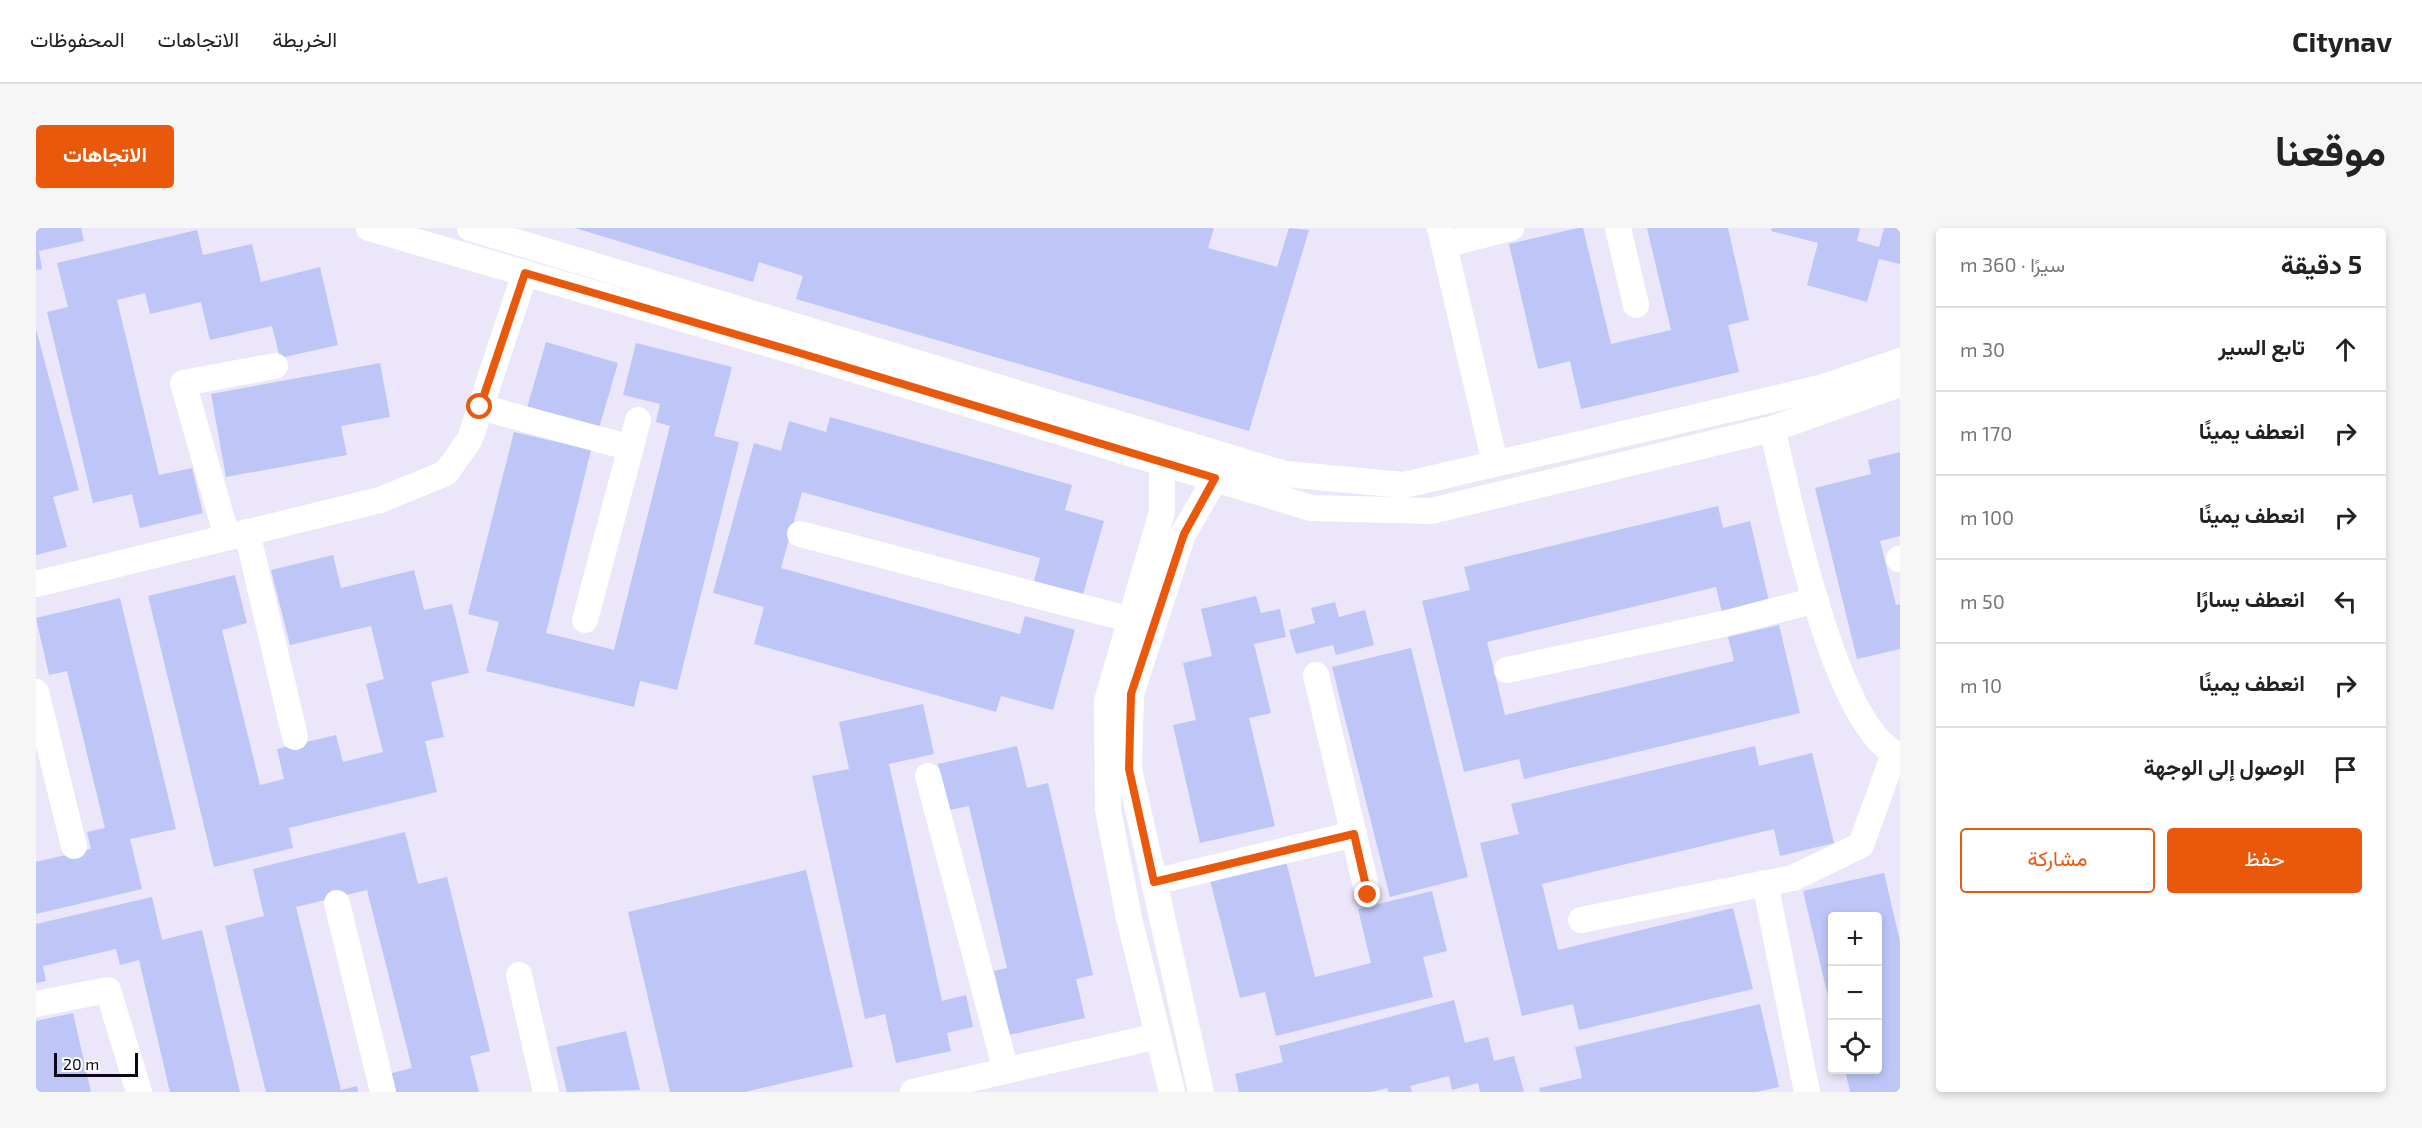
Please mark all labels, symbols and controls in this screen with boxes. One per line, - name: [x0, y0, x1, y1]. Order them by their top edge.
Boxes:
- text: Citynav: [2292, 24, 2392, 58]
- text: المحفوظات: [30, 26, 125, 51]
- text: الاتجاهات: [158, 26, 239, 51]
- text: الخريطة: [272, 26, 337, 51]
- text: موقعنا: [2275, 124, 2386, 174]
- button: الاتجاهات: [36, 125, 174, 188]
- text: 5 دقيقة: [2281, 248, 2362, 279]
- text: سيرًا · 360 m: [1960, 252, 2065, 276]
- text: تابع السير: [2218, 333, 2305, 359]
- icon: ahead: [2329, 333, 2362, 366]
- text: 30 m: [1960, 337, 2005, 361]
- route start: [466, 393, 492, 419]
- text: انعطف يمينًا: [2199, 417, 2305, 443]
- icon: right: [2329, 417, 2362, 450]
- text: 170 m: [1960, 421, 2012, 445]
- text: انعطف يمينًا: [2199, 501, 2305, 527]
- icon: right: [2329, 501, 2362, 534]
- text: 100 m: [1960, 505, 2014, 529]
- text: انعطف يسارًا: [2196, 585, 2305, 611]
- icon: left: [2329, 585, 2362, 618]
- text: 50 m: [1960, 589, 2005, 613]
- text: انعطف يمينًا: [2199, 669, 2305, 695]
- icon: right: [2329, 669, 2362, 702]
- text: 10 m: [1960, 673, 2002, 697]
- text: الوصول إلى الوجهة: [2143, 753, 2305, 779]
- icon: arrive: [2329, 753, 2362, 786]
- button: مشاركة: [1960, 828, 2155, 893]
- button: حفظ: [2167, 828, 2362, 893]
- route end: [1354, 881, 1380, 907]
- map controls: [1828, 912, 1882, 1074]
- button: +: [1828, 912, 1882, 966]
- button: −: [1828, 966, 1882, 1020]
- button: locate: [1828, 1020, 1882, 1074]
- scale bar: [54, 1050, 138, 1078]
- text: 20 m: [63, 1054, 99, 1073]

